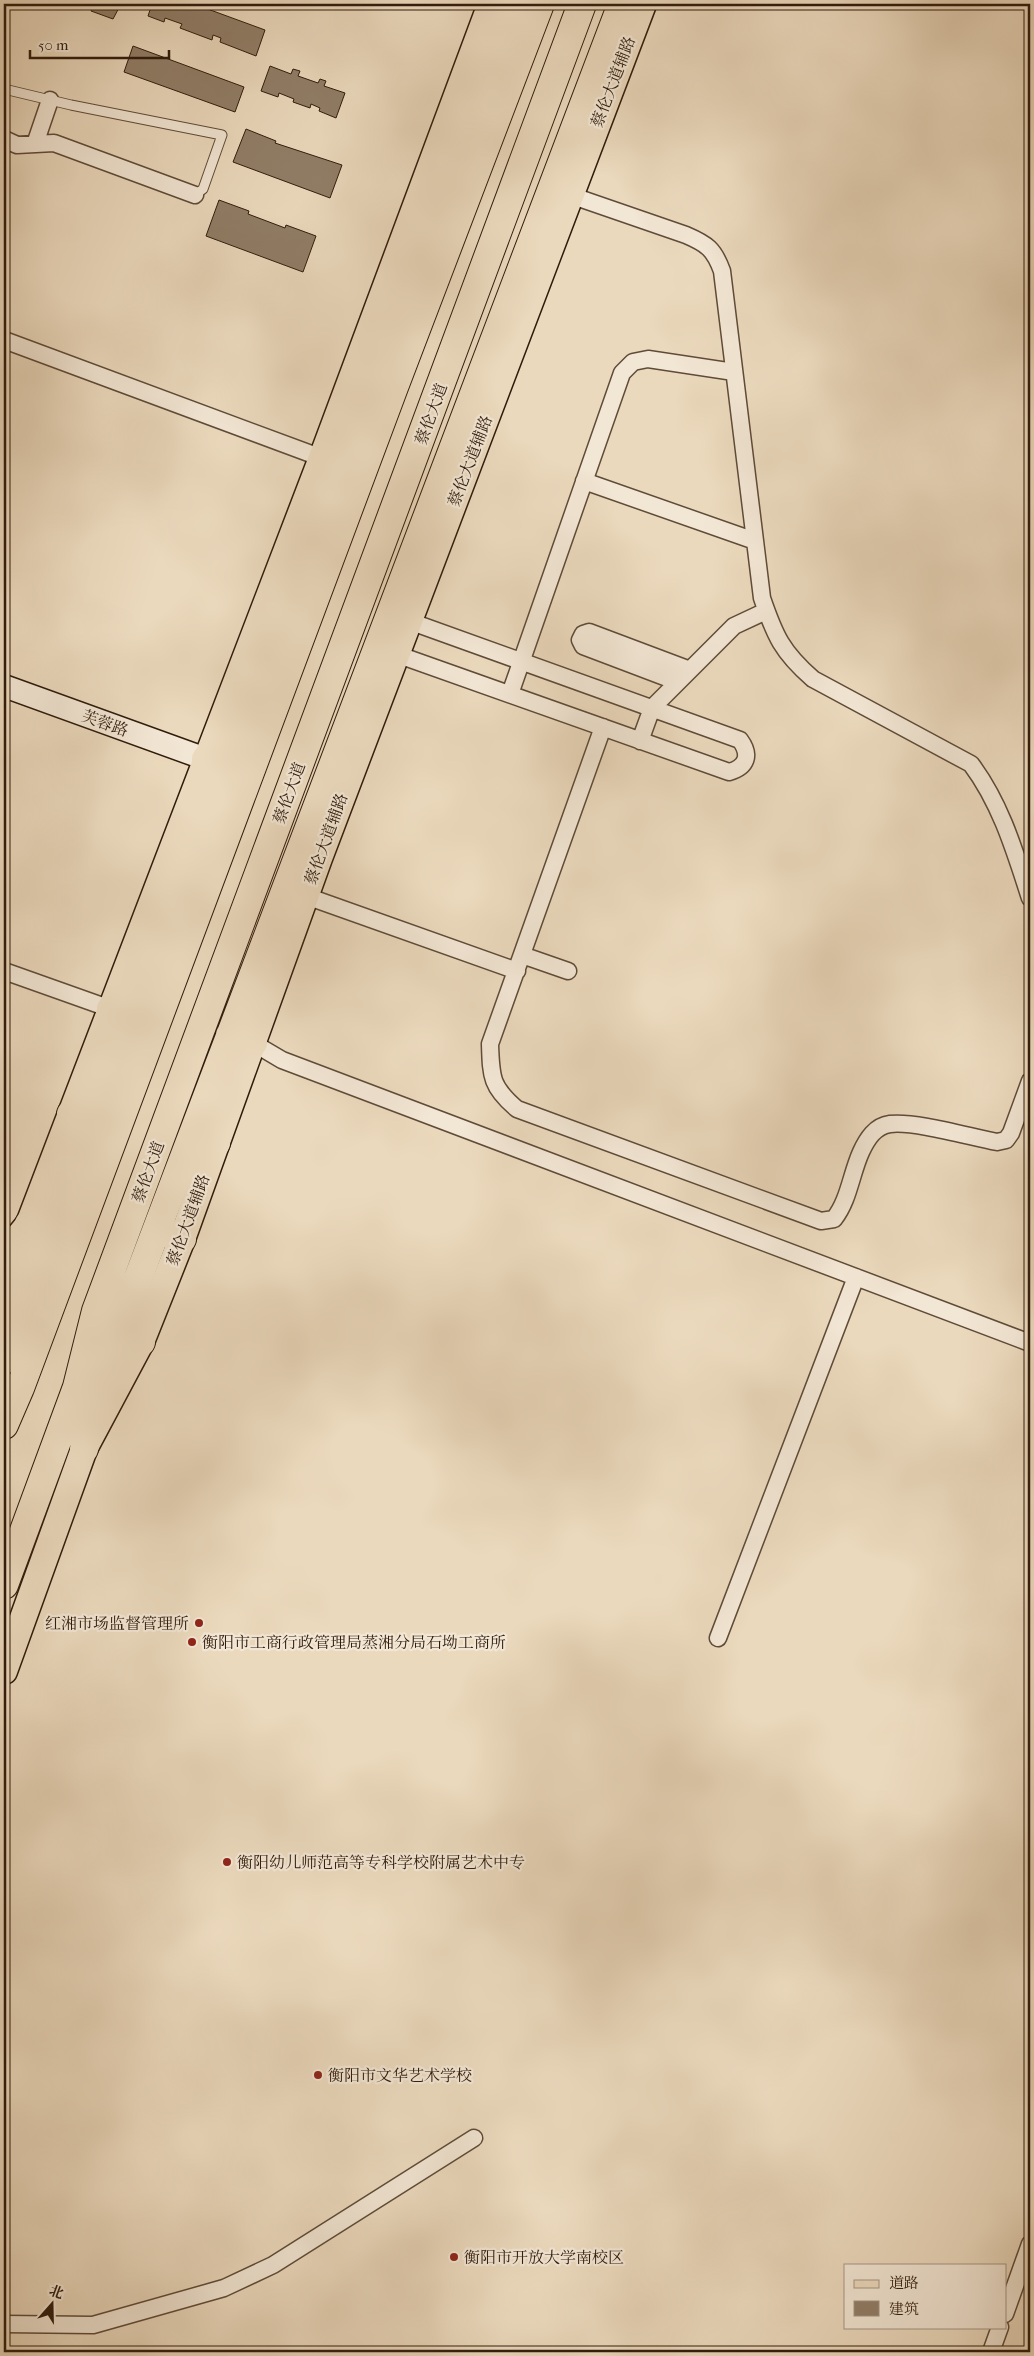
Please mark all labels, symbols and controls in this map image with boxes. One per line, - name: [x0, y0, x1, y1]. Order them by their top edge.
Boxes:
- scale bar: [30, 28, 169, 60]
- street label: 蔡伦大道辅路: [587, 34, 639, 130]
- text: 50 m: [38, 36, 69, 54]
- street label: 蔡伦大道: [411, 381, 451, 447]
- street label: 蔡伦大道辅路: [444, 413, 496, 509]
- street label: 芙蓉路: [79, 706, 131, 740]
- street label: 蔡伦大道: [269, 760, 309, 826]
- street label: 蔡伦大道辅路: [301, 791, 351, 887]
- street label: 蔡伦大道: [128, 1139, 168, 1205]
- street label: 蔡伦大道辅路: [163, 1172, 213, 1268]
- place label: 红湘市场监督管理所: [45, 1614, 189, 1633]
- marker: 红湘市场监督管理所: [193, 1617, 205, 1629]
- place label: 衡阳市工商行政管理局蒸湘分局石坳工商所: [202, 1633, 506, 1652]
- marker: 衡阳市工商行政管理局蒸湘分局石坳工商所: [186, 1636, 198, 1648]
- place label: 衡阳幼儿师范高等专科学校附属艺术中专: [237, 1853, 525, 1872]
- marker: 衡阳幼儿师范高等专科学校附属艺术中专: [221, 1856, 233, 1868]
- place label: 衡阳市文华艺术学校: [328, 2066, 472, 2085]
- marker: 衡阳市文华艺术学校: [312, 2069, 324, 2081]
- place label: 衡阳市开放大学南校区: [464, 2248, 624, 2267]
- marker: 衡阳市开放大学南校区: [448, 2251, 460, 2263]
- legend: [844, 2264, 1006, 2328]
- text: 道路: [889, 2274, 919, 2292]
- north arrow: [28, 2278, 78, 2328]
- text: 北: [47, 2282, 66, 2303]
- text: 建筑: [889, 2300, 919, 2318]

